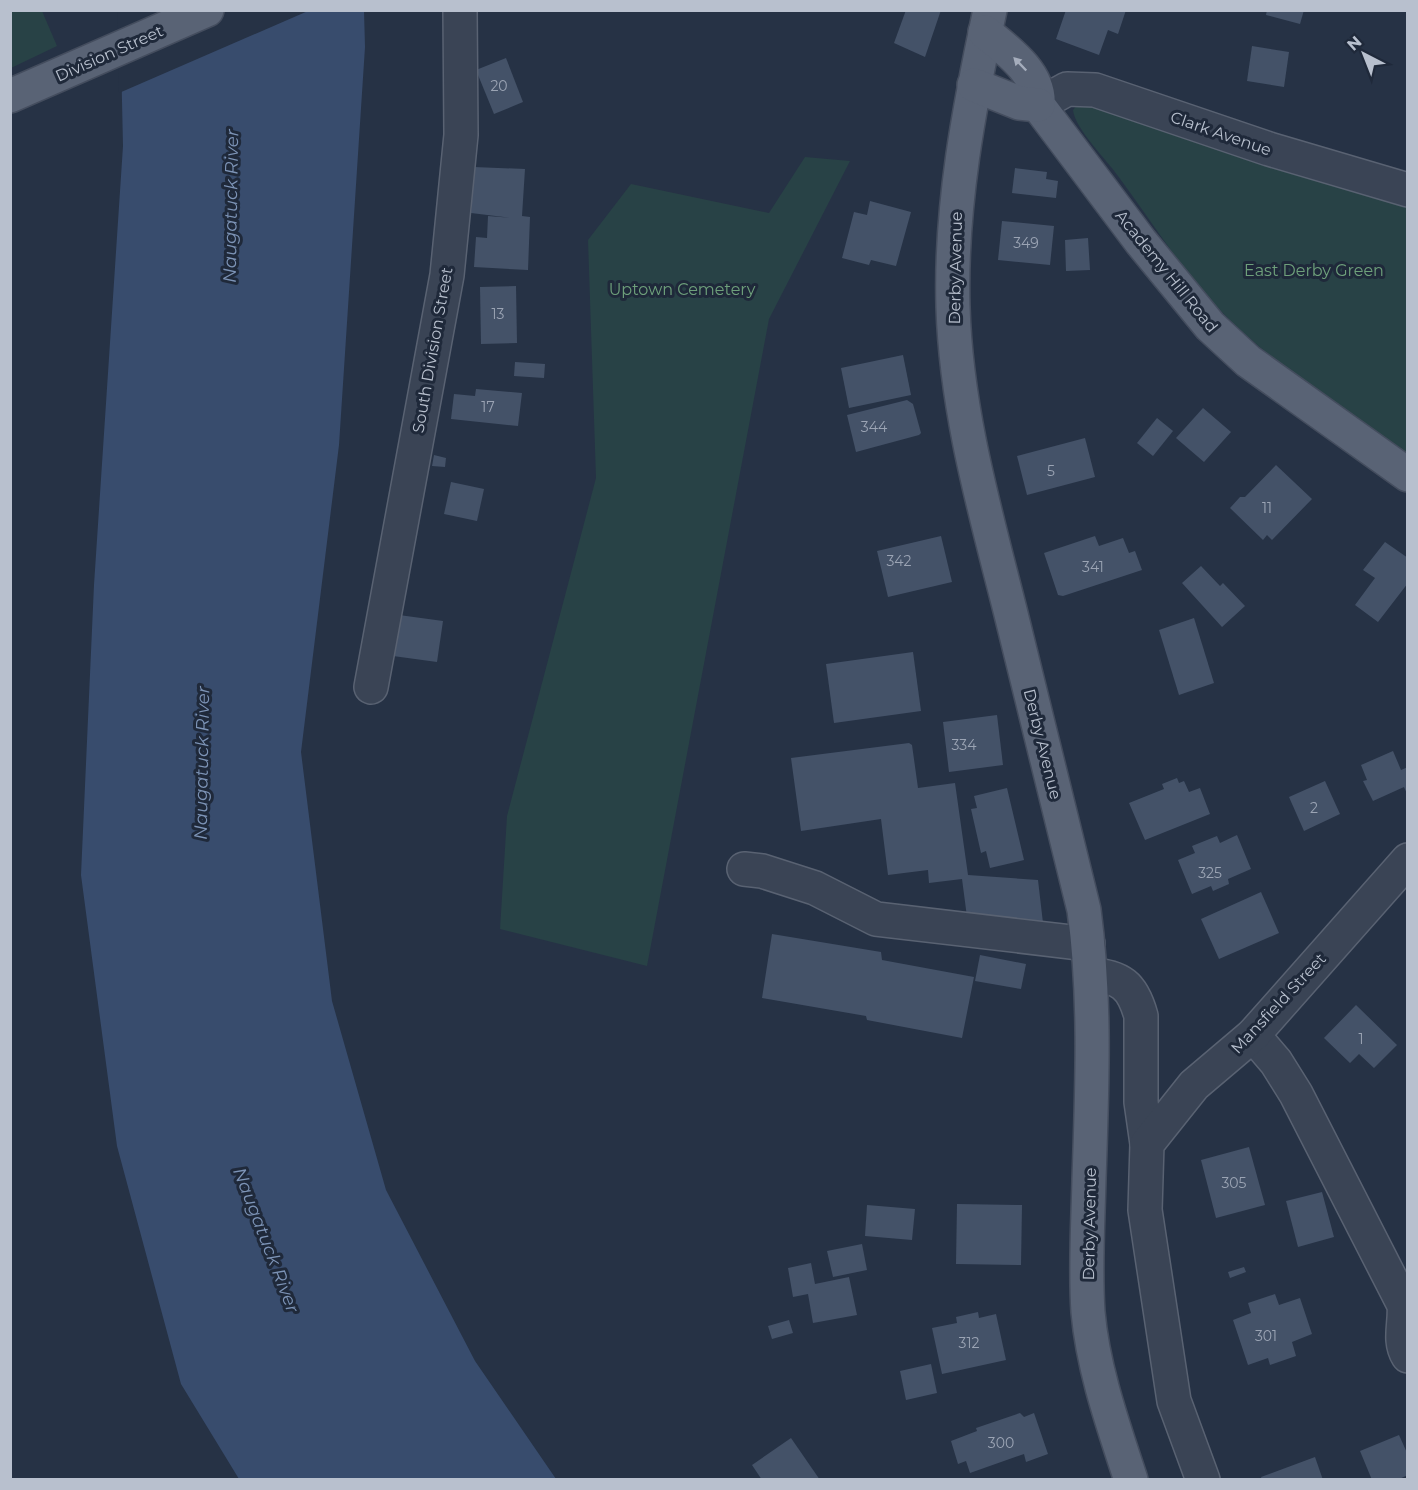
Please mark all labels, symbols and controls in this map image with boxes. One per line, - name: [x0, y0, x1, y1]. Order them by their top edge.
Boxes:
- street label: Division Street: [52, 21, 167, 86]
- north arrow: [1334, 24, 1394, 84]
- text: N: [1343, 32, 1365, 55]
- one-way arrow: [1013, 58, 1027, 72]
- house number: 20: [490, 77, 508, 95]
- street label: Clark Avenue: [1168, 107, 1274, 160]
- water label: Naugatuck River: [219, 128, 243, 283]
- street label: Academy Hill Road: [1111, 206, 1222, 336]
- street label: Derby Avenue: [945, 211, 966, 325]
- house number: 349: [1013, 234, 1039, 252]
- park label: East Derby Green: [1244, 261, 1384, 280]
- street label: South Division Street: [409, 265, 457, 435]
- park label: Uptown Cemetery: [609, 280, 756, 299]
- house number: 13: [492, 305, 505, 323]
- house number: 17: [481, 398, 495, 416]
- house number: 344: [861, 418, 888, 436]
- house number: 5: [1047, 462, 1055, 480]
- house number: 11: [1262, 499, 1272, 517]
- house number: 342: [886, 552, 912, 570]
- house number: 341: [1082, 558, 1104, 576]
- water label: Naugatuck River: [190, 685, 214, 840]
- street label: Derby Avenue: [1020, 687, 1065, 801]
- house number: 334: [952, 736, 977, 754]
- house number: 2: [1310, 799, 1318, 817]
- house number: 325: [1198, 864, 1222, 882]
- street label: Mansfield Street: [1227, 949, 1330, 1058]
- house number: 1: [1358, 1030, 1364, 1048]
- water label: Naugatuck River: [228, 1164, 304, 1316]
- street label: Derby Avenue: [1079, 1167, 1100, 1281]
- house number: 305: [1221, 1174, 1247, 1192]
- house number: 301: [1255, 1327, 1277, 1345]
- house number: 312: [959, 1334, 979, 1352]
- house number: 300: [988, 1434, 1014, 1452]

